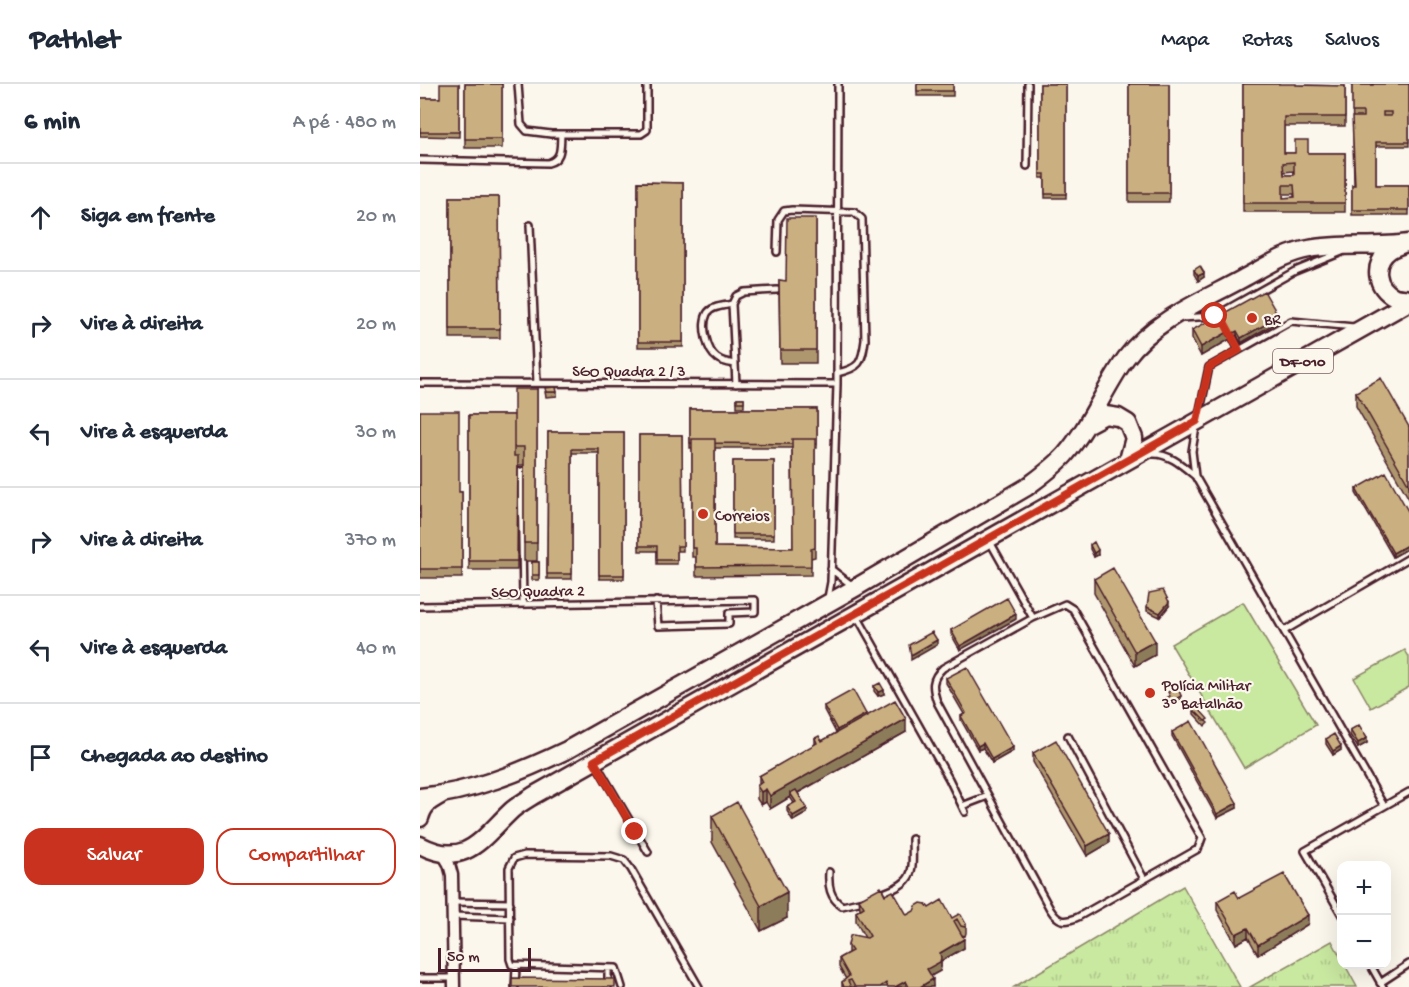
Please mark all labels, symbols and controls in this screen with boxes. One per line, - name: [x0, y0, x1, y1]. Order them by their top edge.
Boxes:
- text: Pathlet: [30, 25, 120, 58]
- text: Mapa: [1161, 29, 1209, 54]
- text: Rotas: [1242, 29, 1292, 54]
- text: Salvos: [1325, 29, 1379, 54]
- text: 6 min: [24, 108, 80, 139]
- text: A pé · 480 m: [293, 112, 396, 135]
- icon: ahead: [24, 201, 57, 234]
- text: Siga em frente: [81, 204, 215, 230]
- text: 20 m: [356, 206, 396, 229]
- route start: [1201, 302, 1227, 328]
- icon: right: [24, 309, 57, 342]
- marker: BR: [1245, 311, 1259, 325]
- text: Vire à direita: [81, 312, 203, 338]
- place label: BR: [1263, 312, 1281, 331]
- text: 20 m: [356, 314, 396, 337]
- road number: DF-010: [1273, 349, 1333, 373]
- street label: SGO Quadra 2 / 3: [572, 364, 686, 383]
- icon: left: [24, 417, 57, 450]
- text: Vire à esquerda: [81, 420, 227, 446]
- text: 30 m: [355, 422, 396, 445]
- marker: Correios: [696, 507, 710, 521]
- place label: Correios: [715, 508, 770, 527]
- icon: right: [24, 525, 57, 558]
- text: Vire à direita: [81, 528, 203, 554]
- text: 370 m: [345, 530, 396, 553]
- street label: SGO Quadra 2: [491, 583, 585, 604]
- icon: left: [24, 633, 57, 666]
- text: Vire à esquerda: [81, 636, 227, 662]
- text: 40 m: [356, 638, 396, 661]
- place label: Polícia Militar 3º Batalhão: [1161, 678, 1252, 715]
- marker: Polícia Militar 3º Batalhão: [1143, 686, 1157, 700]
- icon: arrive: [24, 741, 57, 774]
- text: Chegada ao destino: [81, 744, 268, 770]
- route end: [621, 818, 647, 844]
- button: Salvar: [24, 828, 204, 885]
- button: Compartilhar: [216, 828, 396, 885]
- map controls: [1337, 861, 1391, 969]
- button: +: [1337, 861, 1391, 915]
- button: −: [1337, 915, 1391, 969]
- scale bar: [438, 945, 531, 972]
- text: 50 m: [447, 949, 480, 968]

